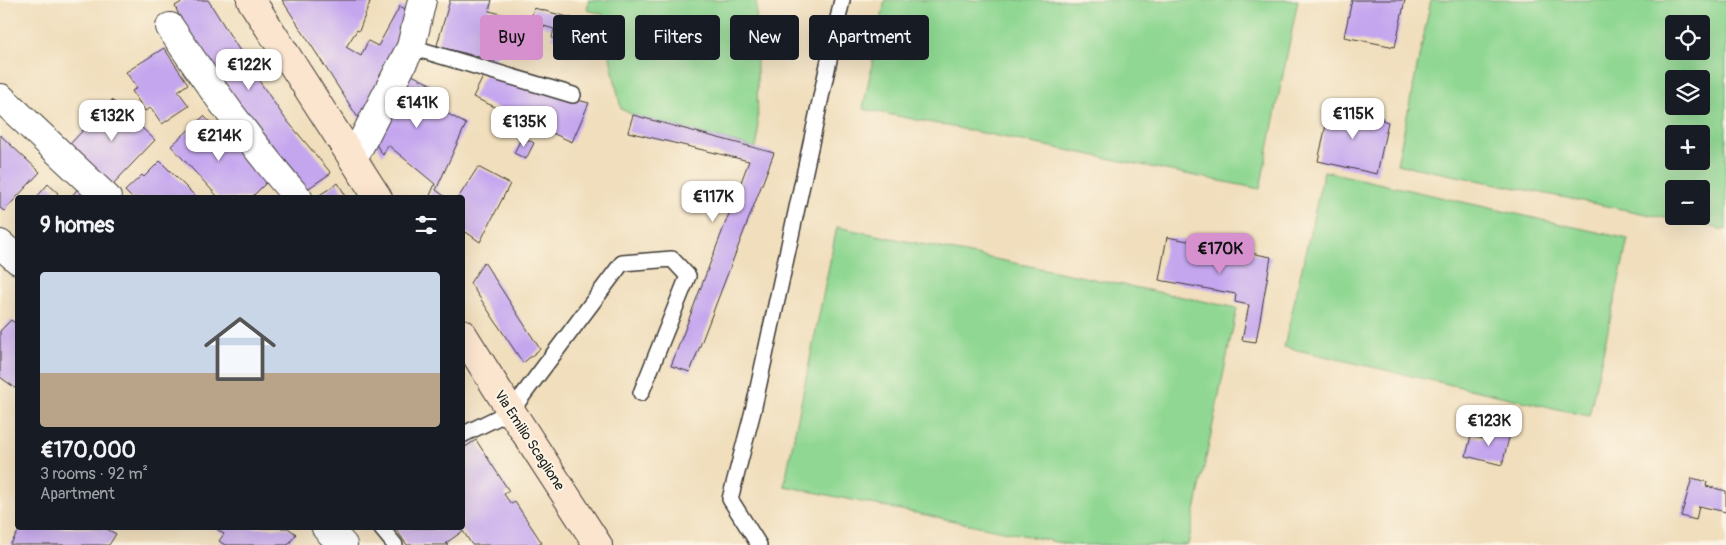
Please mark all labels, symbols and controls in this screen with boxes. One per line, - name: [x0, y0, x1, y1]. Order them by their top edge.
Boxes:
- chip: Buy: [480, 15, 543, 60]
- chip: Rent: [553, 15, 625, 60]
- chip: Filters: [635, 15, 720, 60]
- chip: New: [730, 15, 799, 60]
- chip: Apartment: [809, 15, 929, 60]
- map controls: [1665, 15, 1710, 225]
- button: locate: [1665, 15, 1710, 60]
- pin: €122K: [214, 48, 284, 91]
- text: €122K: [227, 55, 271, 75]
- button: layers: [1665, 70, 1710, 115]
- pin: €141K: [382, 86, 452, 129]
- text: €141K: [396, 93, 438, 113]
- pin: €115K: [1318, 98, 1388, 140]
- pin: €132K: [77, 100, 147, 142]
- text: €115K: [1332, 104, 1374, 124]
- text: €132K: [90, 106, 134, 126]
- pin: €135K: [489, 106, 559, 148]
- text: €135K: [502, 112, 546, 132]
- pin: €214K: [184, 120, 254, 162]
- button: +: [1665, 125, 1710, 170]
- text: €214K: [197, 126, 241, 146]
- pin: €117K: [678, 180, 748, 223]
- button: −: [1665, 180, 1710, 225]
- text: €117K: [692, 187, 734, 207]
- icon: filters: [412, 211, 440, 239]
- text: 9 homes: [40, 212, 114, 239]
- pin: €170K: [1185, 232, 1255, 275]
- text: €170K: [1197, 239, 1243, 259]
- icon: home: [195, 304, 285, 394]
- street label: Via Emilio Scaglione: [491, 387, 568, 494]
- pin: €123K: [1454, 404, 1524, 447]
- text: €123K: [1467, 411, 1511, 431]
- text: €170,000: [40, 437, 136, 464]
- text: 3 rooms · 92 m²: [40, 464, 148, 484]
- text: Apartment: [40, 484, 115, 504]

